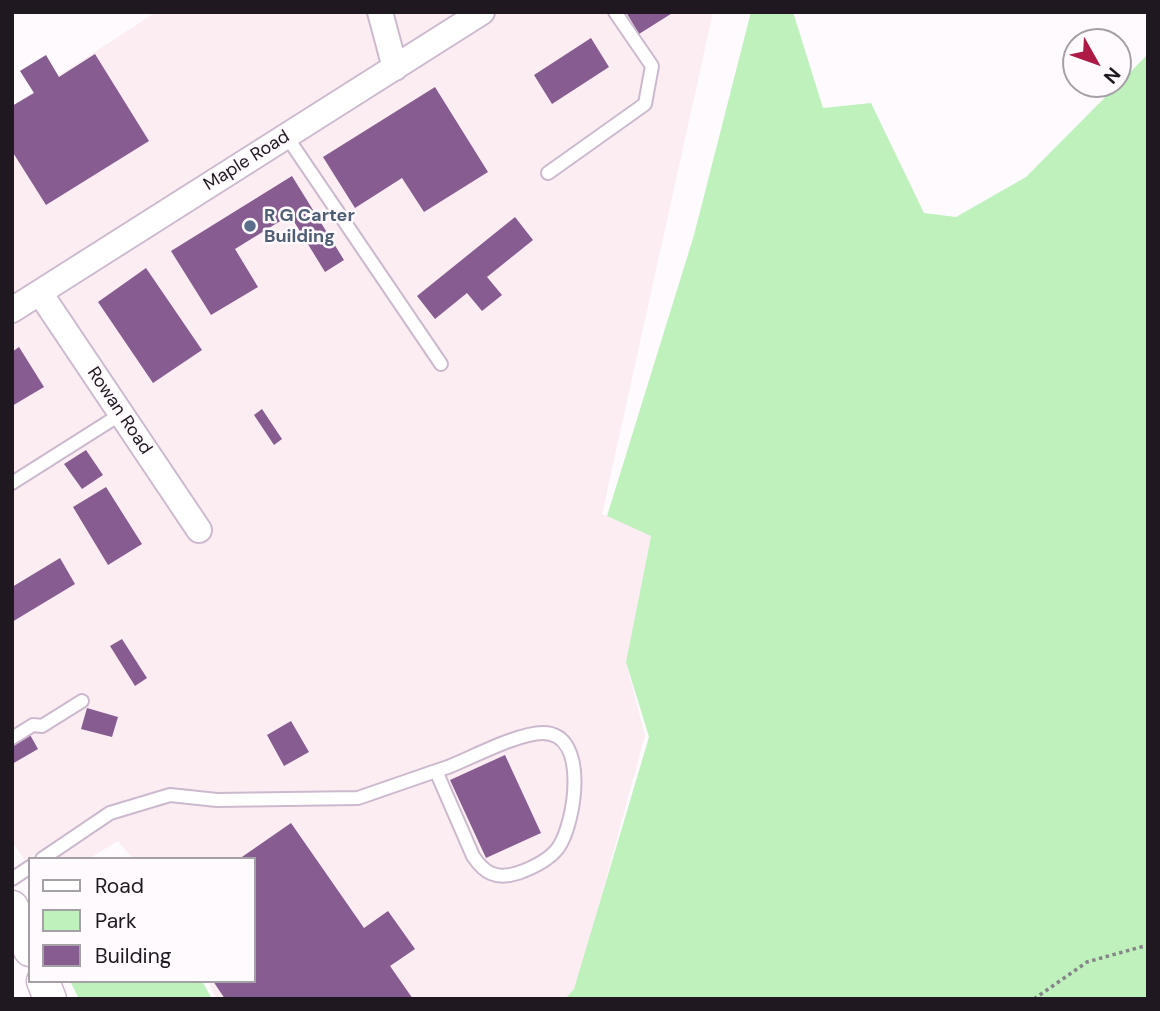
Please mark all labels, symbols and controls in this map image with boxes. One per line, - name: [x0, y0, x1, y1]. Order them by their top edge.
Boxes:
- north arrow: [1062, 28, 1132, 98]
- text: N: [1098, 62, 1126, 89]
- street label: Maple Road: [200, 126, 294, 196]
- place label: R G Carter Building: [264, 205, 355, 248]
- marker: R G Carter Building: [242, 218, 258, 234]
- street label: Rowan Road: [82, 363, 156, 459]
- legend: [28, 857, 256, 983]
- text: Road: [95, 872, 144, 900]
- text: Park: [95, 907, 136, 935]
- text: Building: [95, 942, 171, 970]

